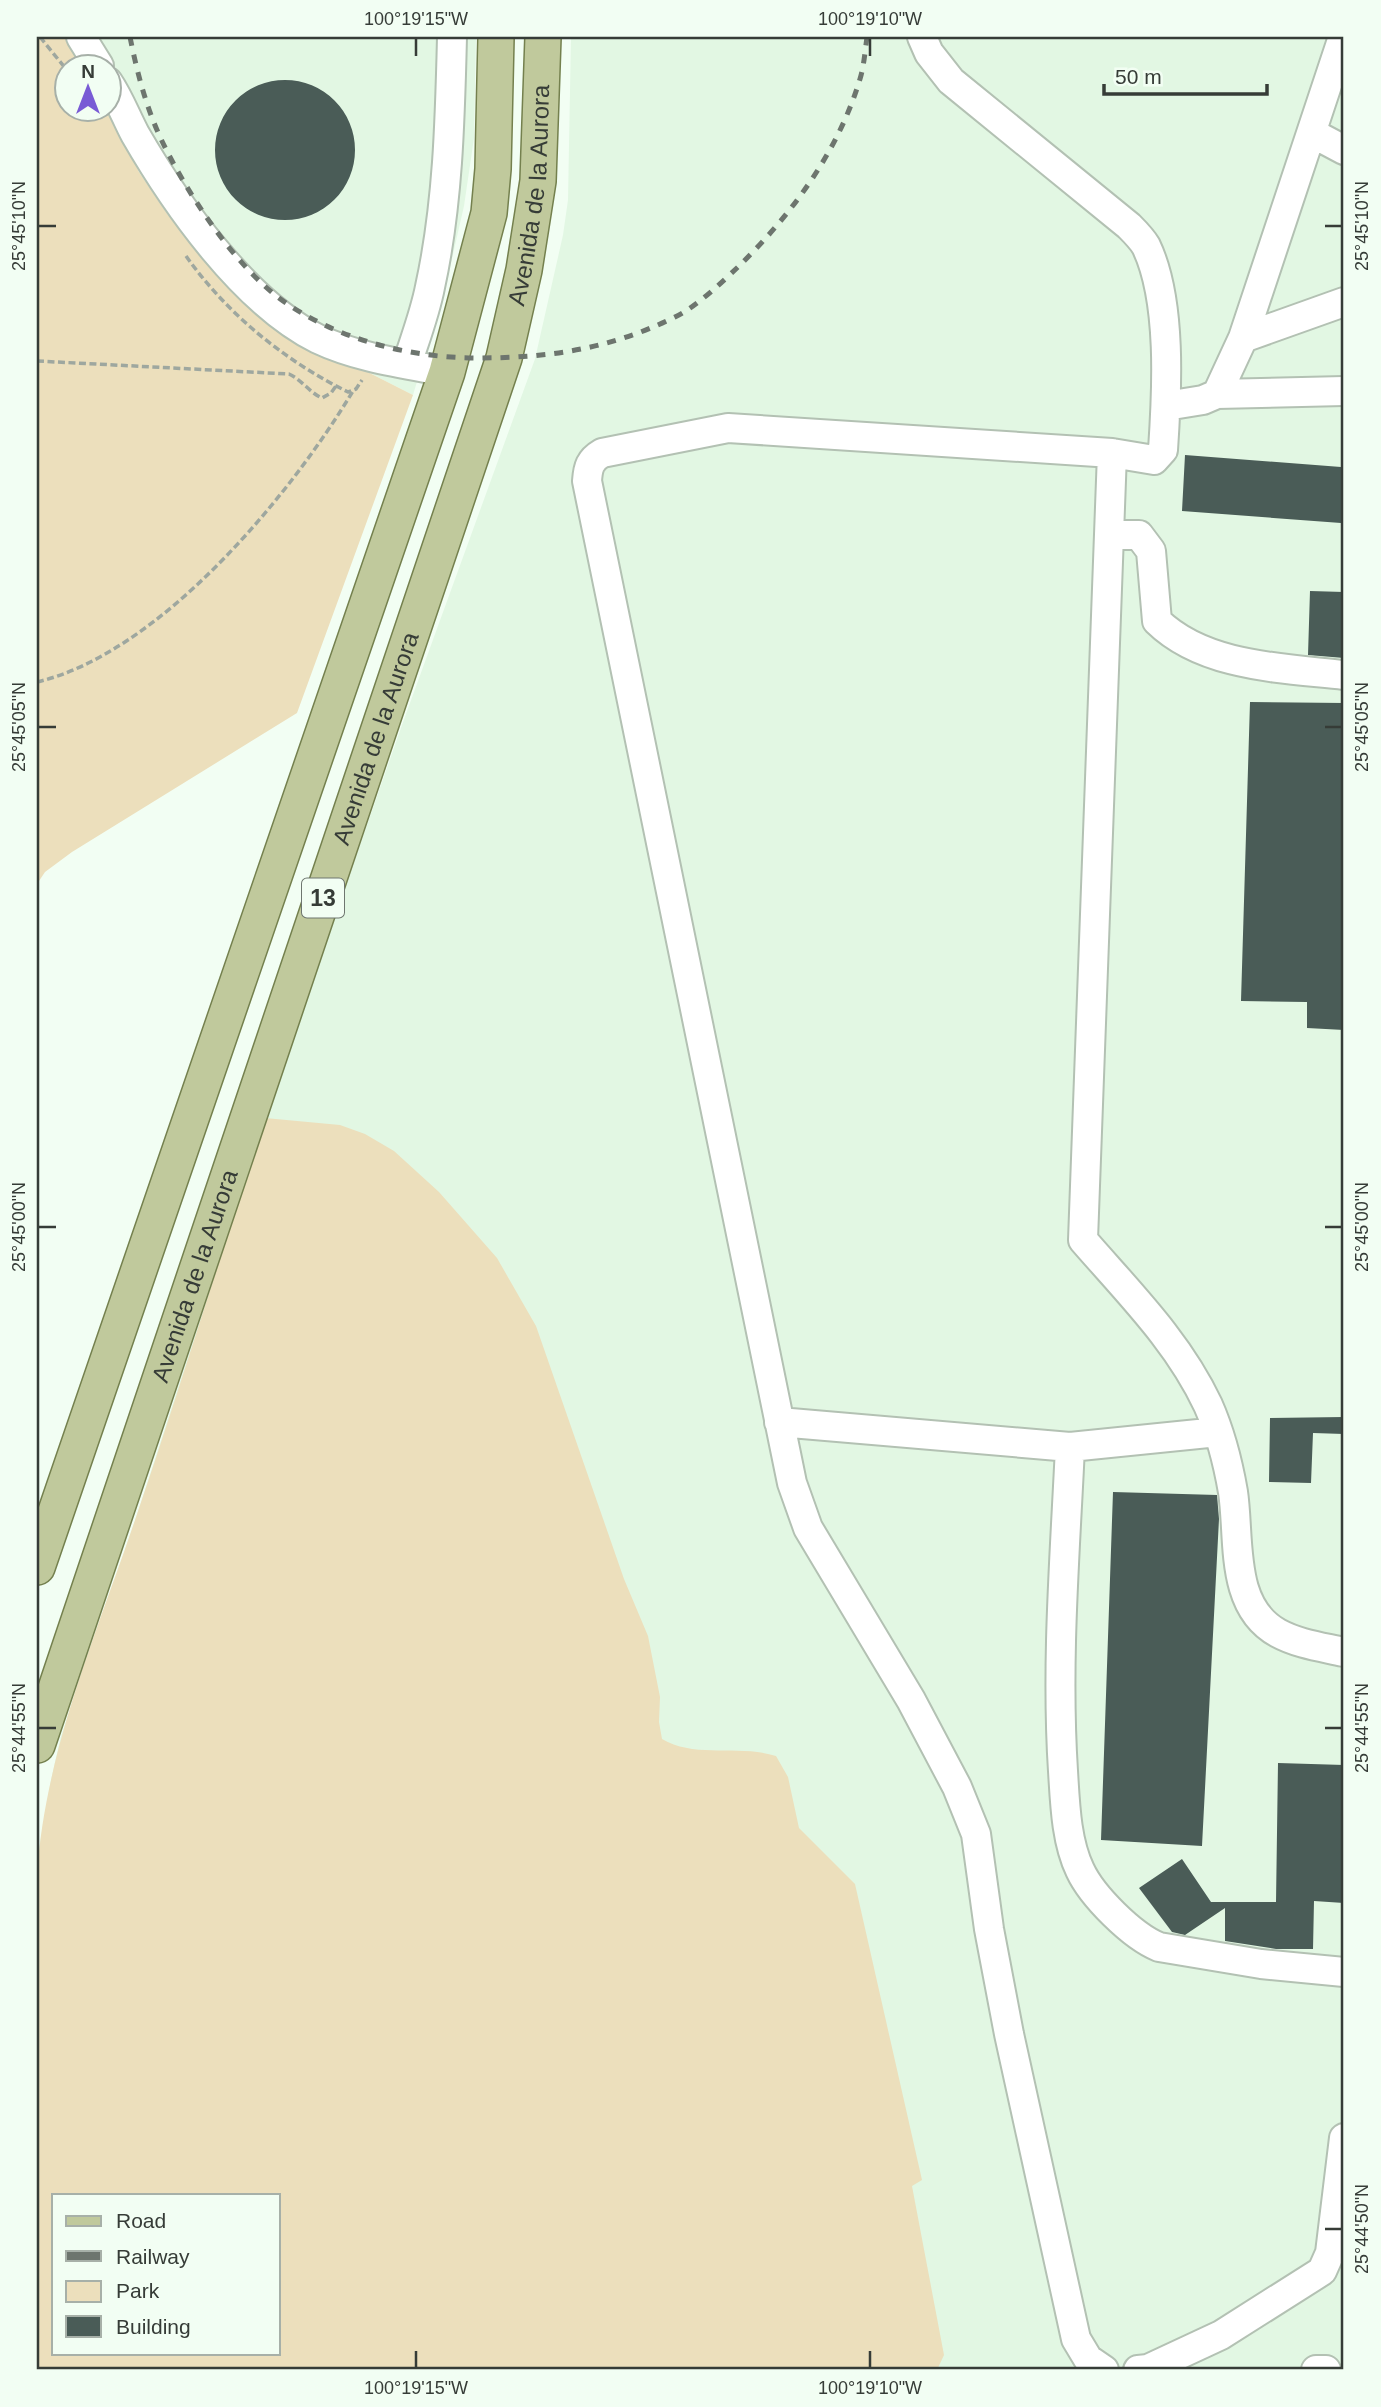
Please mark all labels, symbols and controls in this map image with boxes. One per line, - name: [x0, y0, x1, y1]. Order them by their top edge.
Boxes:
- text: 100°19'15"W: [364, 9, 468, 29]
- text: 100°19'10"W: [818, 9, 922, 29]
- north arrow: [52, 52, 122, 122]
- scale bar: [1104, 52, 1267, 96]
- text: N: [81, 61, 95, 82]
- text: 50 m: [1115, 65, 1162, 88]
- street label: Avenida de la Aurora: [502, 83, 554, 308]
- text: 25°45'10"N: [9, 181, 29, 271]
- text: 25°45'10"N: [1352, 181, 1372, 271]
- street label: Avenida de la Aurora: [327, 628, 424, 848]
- text: 25°45'05"N: [9, 682, 29, 772]
- text: 25°45'05"N: [1352, 682, 1372, 772]
- road number: 13: [302, 878, 344, 917]
- street label: Avenida de la Aurora: [146, 1165, 243, 1385]
- text: 25°45'00"N: [9, 1182, 29, 1272]
- text: 25°45'00"N: [1352, 1182, 1372, 1272]
- text: 25°44'55"N: [9, 1683, 29, 1773]
- text: 25°44'55"N: [1352, 1683, 1372, 1773]
- text: 25°44'50"N: [1352, 2184, 1372, 2274]
- legend: [52, 2194, 280, 2354]
- text: Road: [116, 2209, 166, 2232]
- text: Railway: [116, 2245, 190, 2268]
- text: Park: [116, 2279, 160, 2302]
- text: Building: [116, 2315, 191, 2338]
- text: 100°19'15"W: [364, 2378, 468, 2398]
- text: 100°19'10"W: [818, 2378, 922, 2398]

